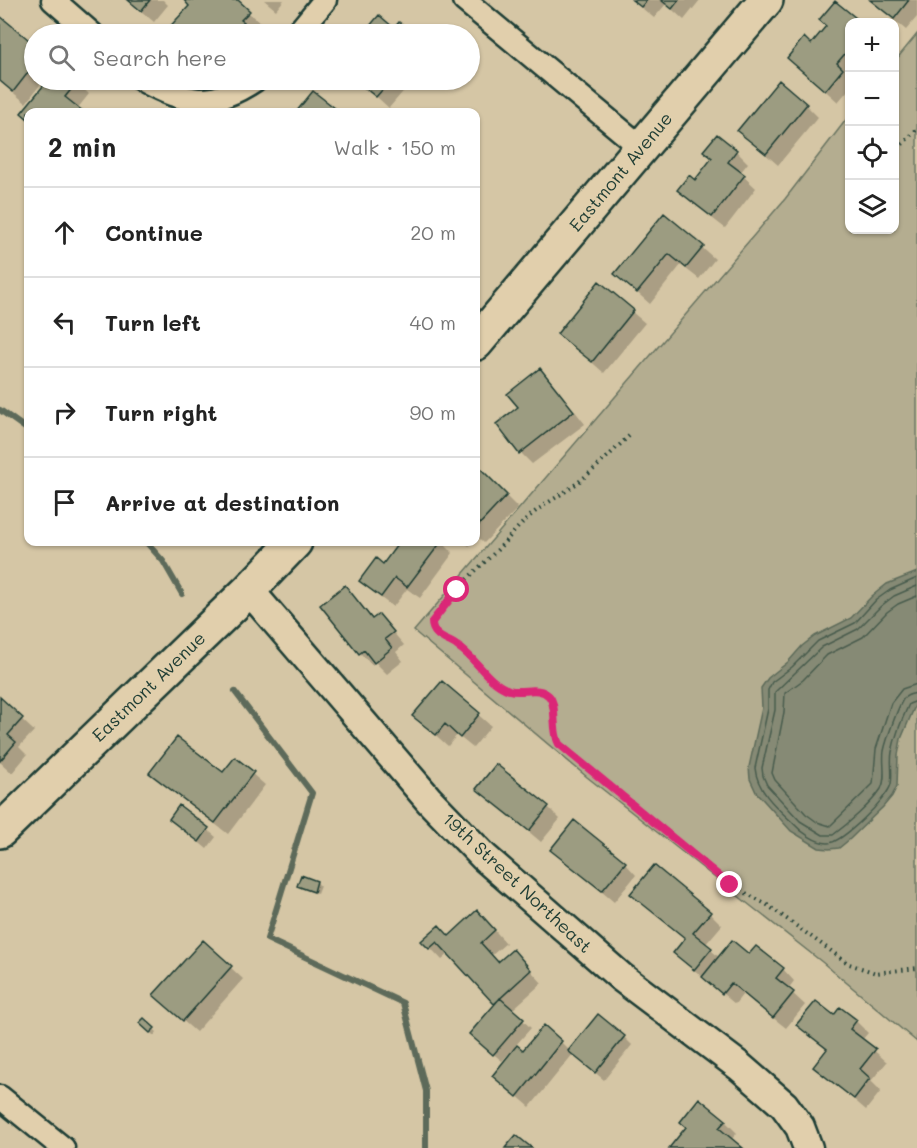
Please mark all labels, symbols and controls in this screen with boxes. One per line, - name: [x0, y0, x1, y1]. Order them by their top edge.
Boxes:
- map controls: [845, 18, 899, 234]
- button: +: [845, 18, 899, 72]
- search box: [24, 24, 480, 90]
- icon: search: [45, 41, 78, 74]
- text: Search here: [93, 43, 227, 72]
- button: −: [845, 72, 899, 126]
- street label: Eastmont Avenue: [563, 107, 677, 236]
- button: locate: [845, 126, 899, 180]
- text: 2 min: [48, 130, 116, 164]
- text: Walk · 150 m: [334, 134, 456, 160]
- button: layers: [845, 180, 899, 234]
- icon: ahead: [48, 216, 81, 249]
- text: Continue: [105, 218, 203, 247]
- text: 20 m: [410, 219, 456, 245]
- icon: left: [48, 306, 81, 339]
- text: Turn left: [105, 308, 201, 337]
- text: 40 m: [410, 309, 456, 335]
- icon: right: [48, 396, 81, 429]
- text: Turn right: [105, 398, 217, 427]
- text: 90 m: [410, 399, 456, 425]
- icon: arrive: [48, 486, 81, 519]
- text: Arrive at destination: [105, 488, 340, 517]
- route start: [443, 576, 469, 602]
- street label: Eastmont Avenue: [86, 626, 210, 747]
- street label: 19th Street Northeast: [438, 807, 597, 958]
- route end: [716, 871, 742, 897]

